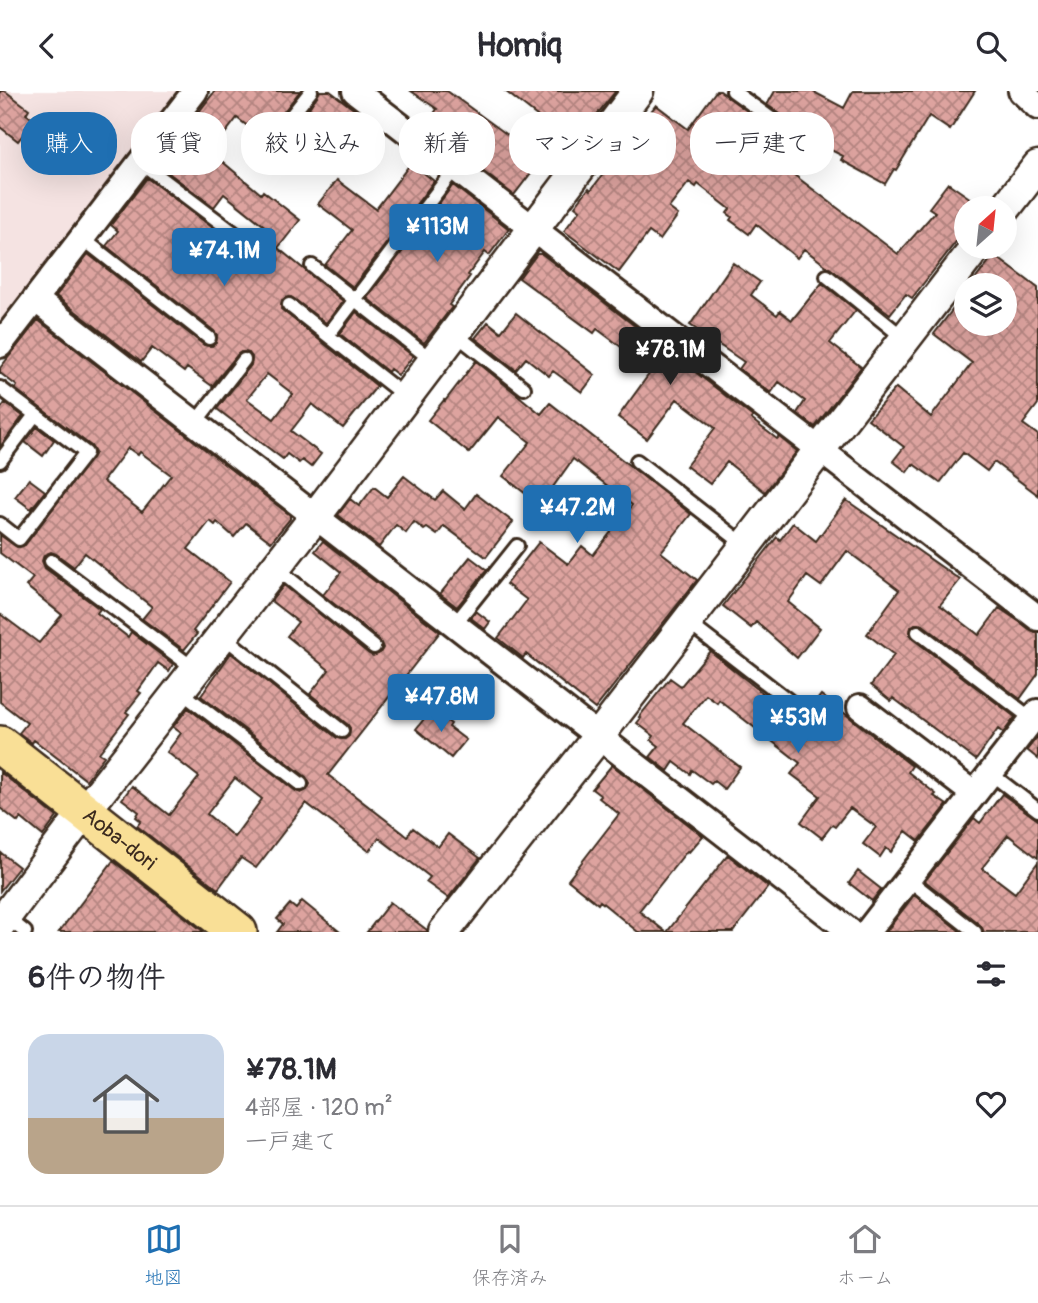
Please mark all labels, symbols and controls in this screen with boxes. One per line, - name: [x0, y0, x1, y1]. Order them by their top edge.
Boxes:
- text: Homiq: [476, 26, 562, 66]
- icon: back: [28, 27, 66, 65]
- icon: search: [972, 27, 1010, 65]
- chip: 購入: [21, 112, 117, 175]
- chip: 賃貸: [131, 112, 227, 175]
- chip: 絞り込み: [241, 112, 385, 175]
- chip: 新着: [399, 112, 495, 175]
- chip: マンション: [509, 112, 676, 175]
- chip: 一戸建て: [690, 112, 834, 175]
- north arrow: [954, 196, 1017, 259]
- map controls: [954, 196, 1017, 336]
- pin: ¥113M: [388, 205, 486, 264]
- text: ¥113M: [405, 212, 469, 241]
- pin: ¥74.1M: [167, 229, 281, 288]
- text: ¥74.1M: [188, 236, 260, 265]
- button: layers: [954, 273, 1017, 336]
- pin: ¥78.1M: [613, 327, 727, 387]
- text: ¥78.1M: [635, 335, 705, 364]
- pin: ¥47.2M: [520, 485, 634, 545]
- text: ¥47.2M: [539, 493, 615, 522]
- pin: ¥47.8M: [384, 675, 498, 734]
- text: ¥47.8M: [404, 682, 478, 711]
- pin: ¥53M: [757, 695, 839, 755]
- text: ¥53M: [769, 703, 827, 732]
- street label: Aoba-dori: [77, 802, 162, 876]
- icon: filters: [972, 955, 1010, 993]
- text: 6件の物件: [28, 959, 165, 996]
- text: ¥78.1M: [245, 1051, 337, 1088]
- icon: home: [84, 1062, 168, 1146]
- icon: heart: [972, 1085, 1010, 1123]
- text: 4部屋 · 120 m²: [245, 1093, 393, 1122]
- text: 一戸建て: [245, 1127, 337, 1156]
- tab: 地図: [145, 1220, 183, 1290]
- tab: 保存済み: [472, 1220, 548, 1290]
- tab: ホーム: [837, 1220, 893, 1290]

